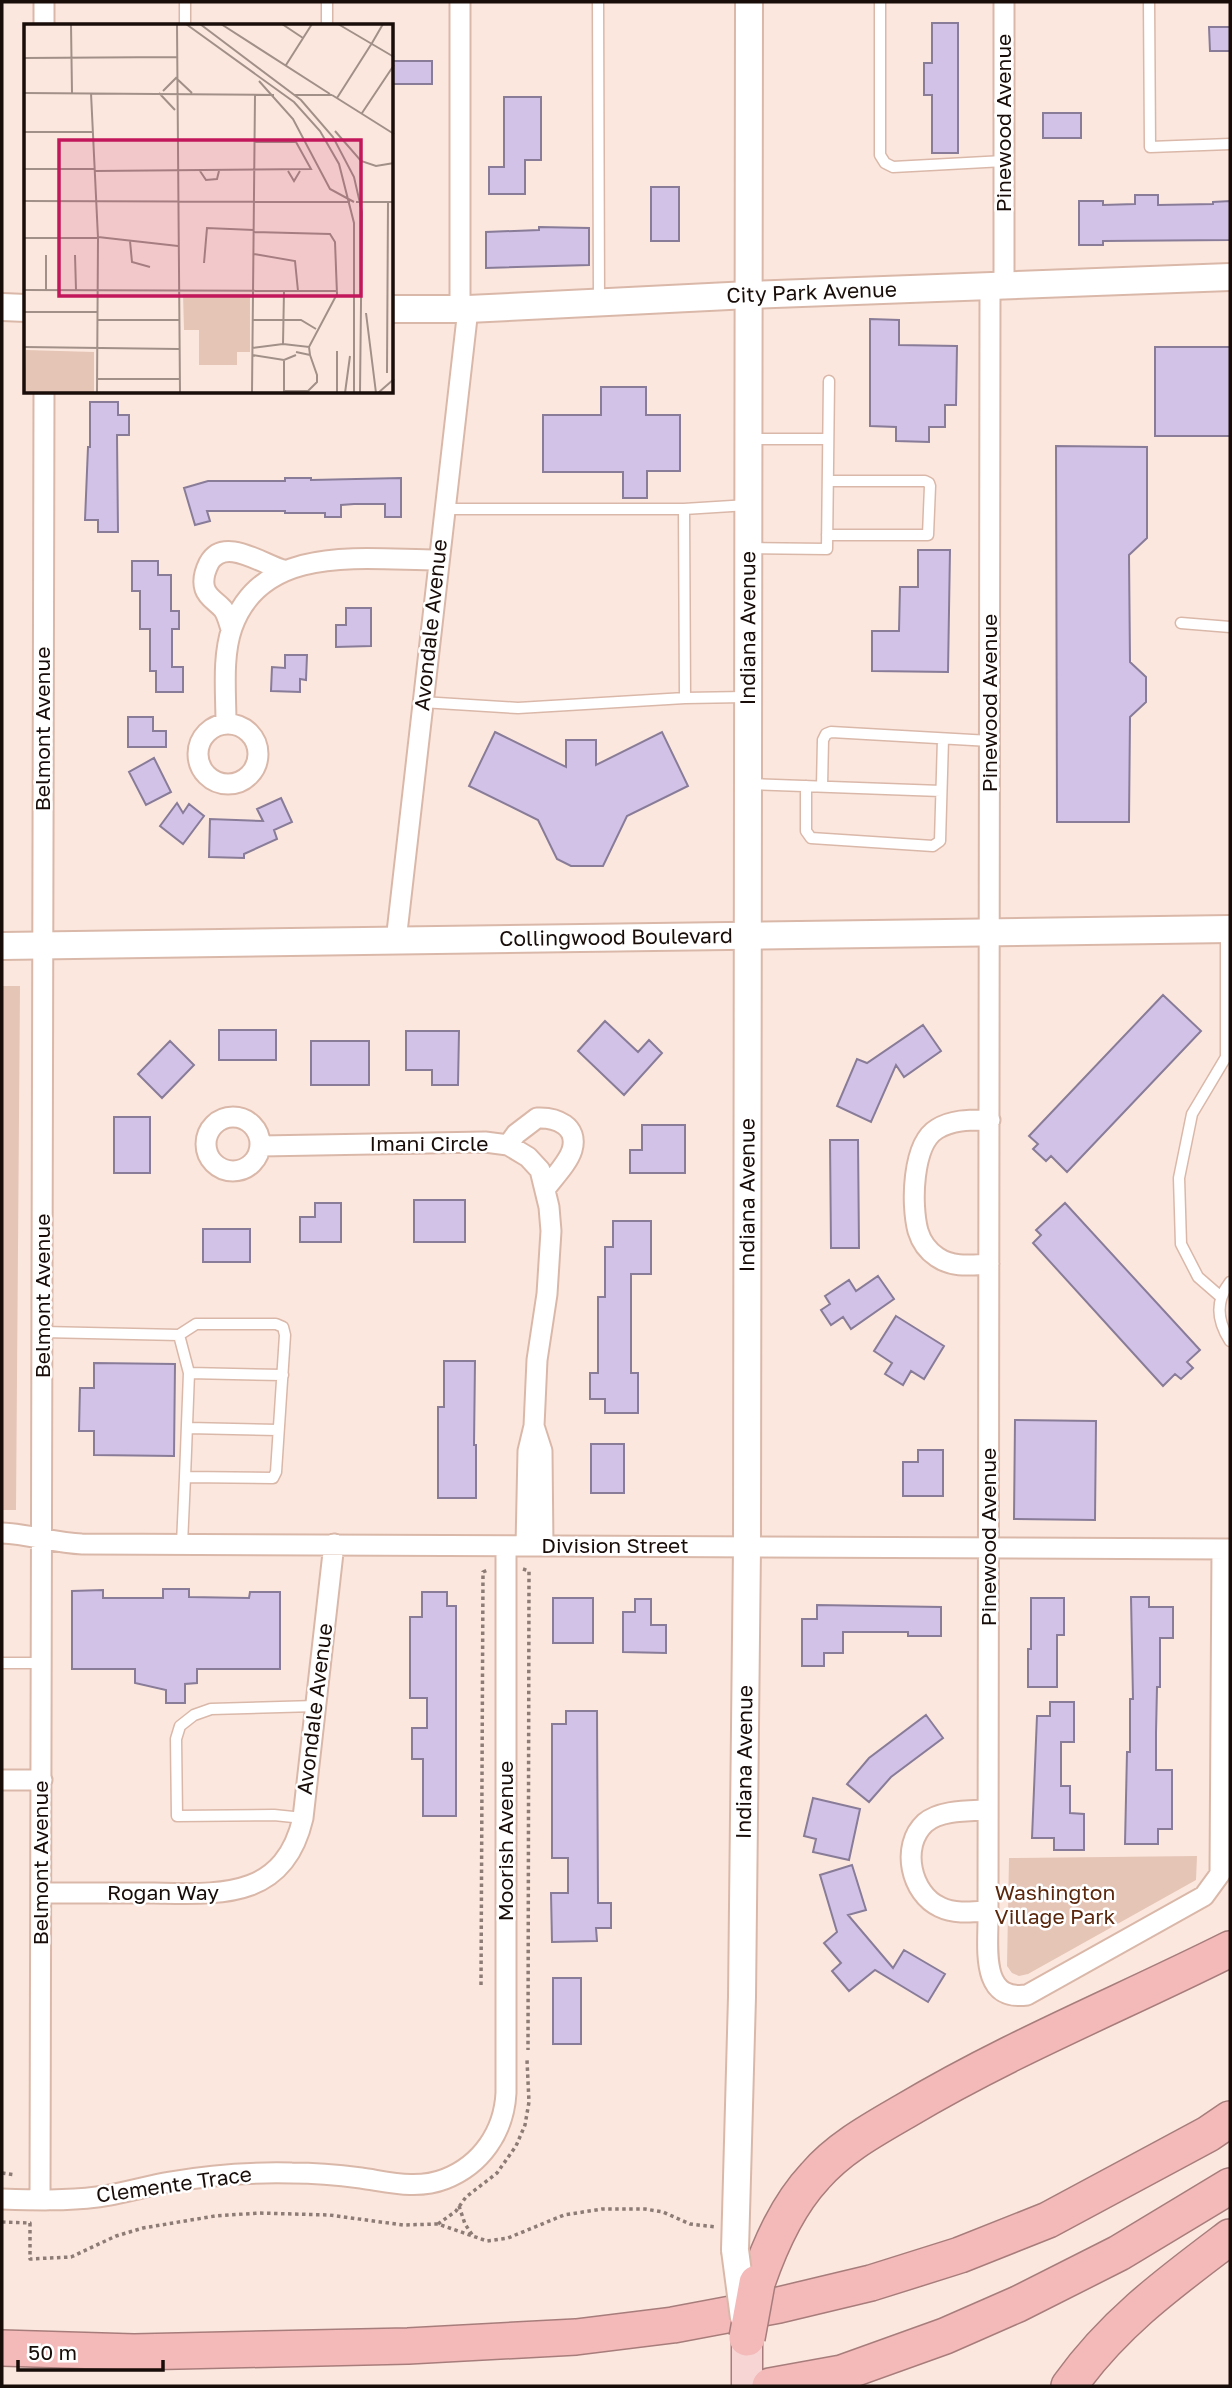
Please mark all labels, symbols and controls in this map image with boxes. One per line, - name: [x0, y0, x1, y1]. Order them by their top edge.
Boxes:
- inset map: [24, 24, 394, 394]
- street label: Pinewood Avenue: [990, 34, 1016, 212]
- street label: City Park Avenue: [726, 275, 897, 308]
- street label: Avondale Avenue: [408, 538, 452, 712]
- street label: Indiana Avenue: [734, 551, 760, 705]
- street label: Pinewood Avenue: [976, 614, 1002, 792]
- street label: Belmont Avenue: [29, 647, 55, 811]
- street label: Collingwood Boulevard: [499, 922, 733, 951]
- street label: Indiana Avenue: [733, 1118, 760, 1272]
- street label: Imani Circle: [370, 1130, 488, 1156]
- street label: Belmont Avenue: [29, 1214, 55, 1378]
- street label: Pinewood Avenue: [975, 1448, 1001, 1626]
- street label: Division Street: [541, 1532, 689, 1558]
- street label: Avondale Avenue: [291, 1622, 337, 1796]
- street label: Indiana Avenue: [730, 1685, 757, 1839]
- street label: Moorish Avenue: [492, 1761, 518, 1921]
- street label: Belmont Avenue: [27, 1781, 53, 1945]
- street label: Rogan Way: [107, 1879, 219, 1905]
- park label: Washington Village Park: [995, 1879, 1116, 1929]
- street label: Clemente Trace: [94, 2160, 253, 2208]
- scale bar: [18, 2328, 163, 2372]
- text: 50 m: [28, 2339, 77, 2365]

